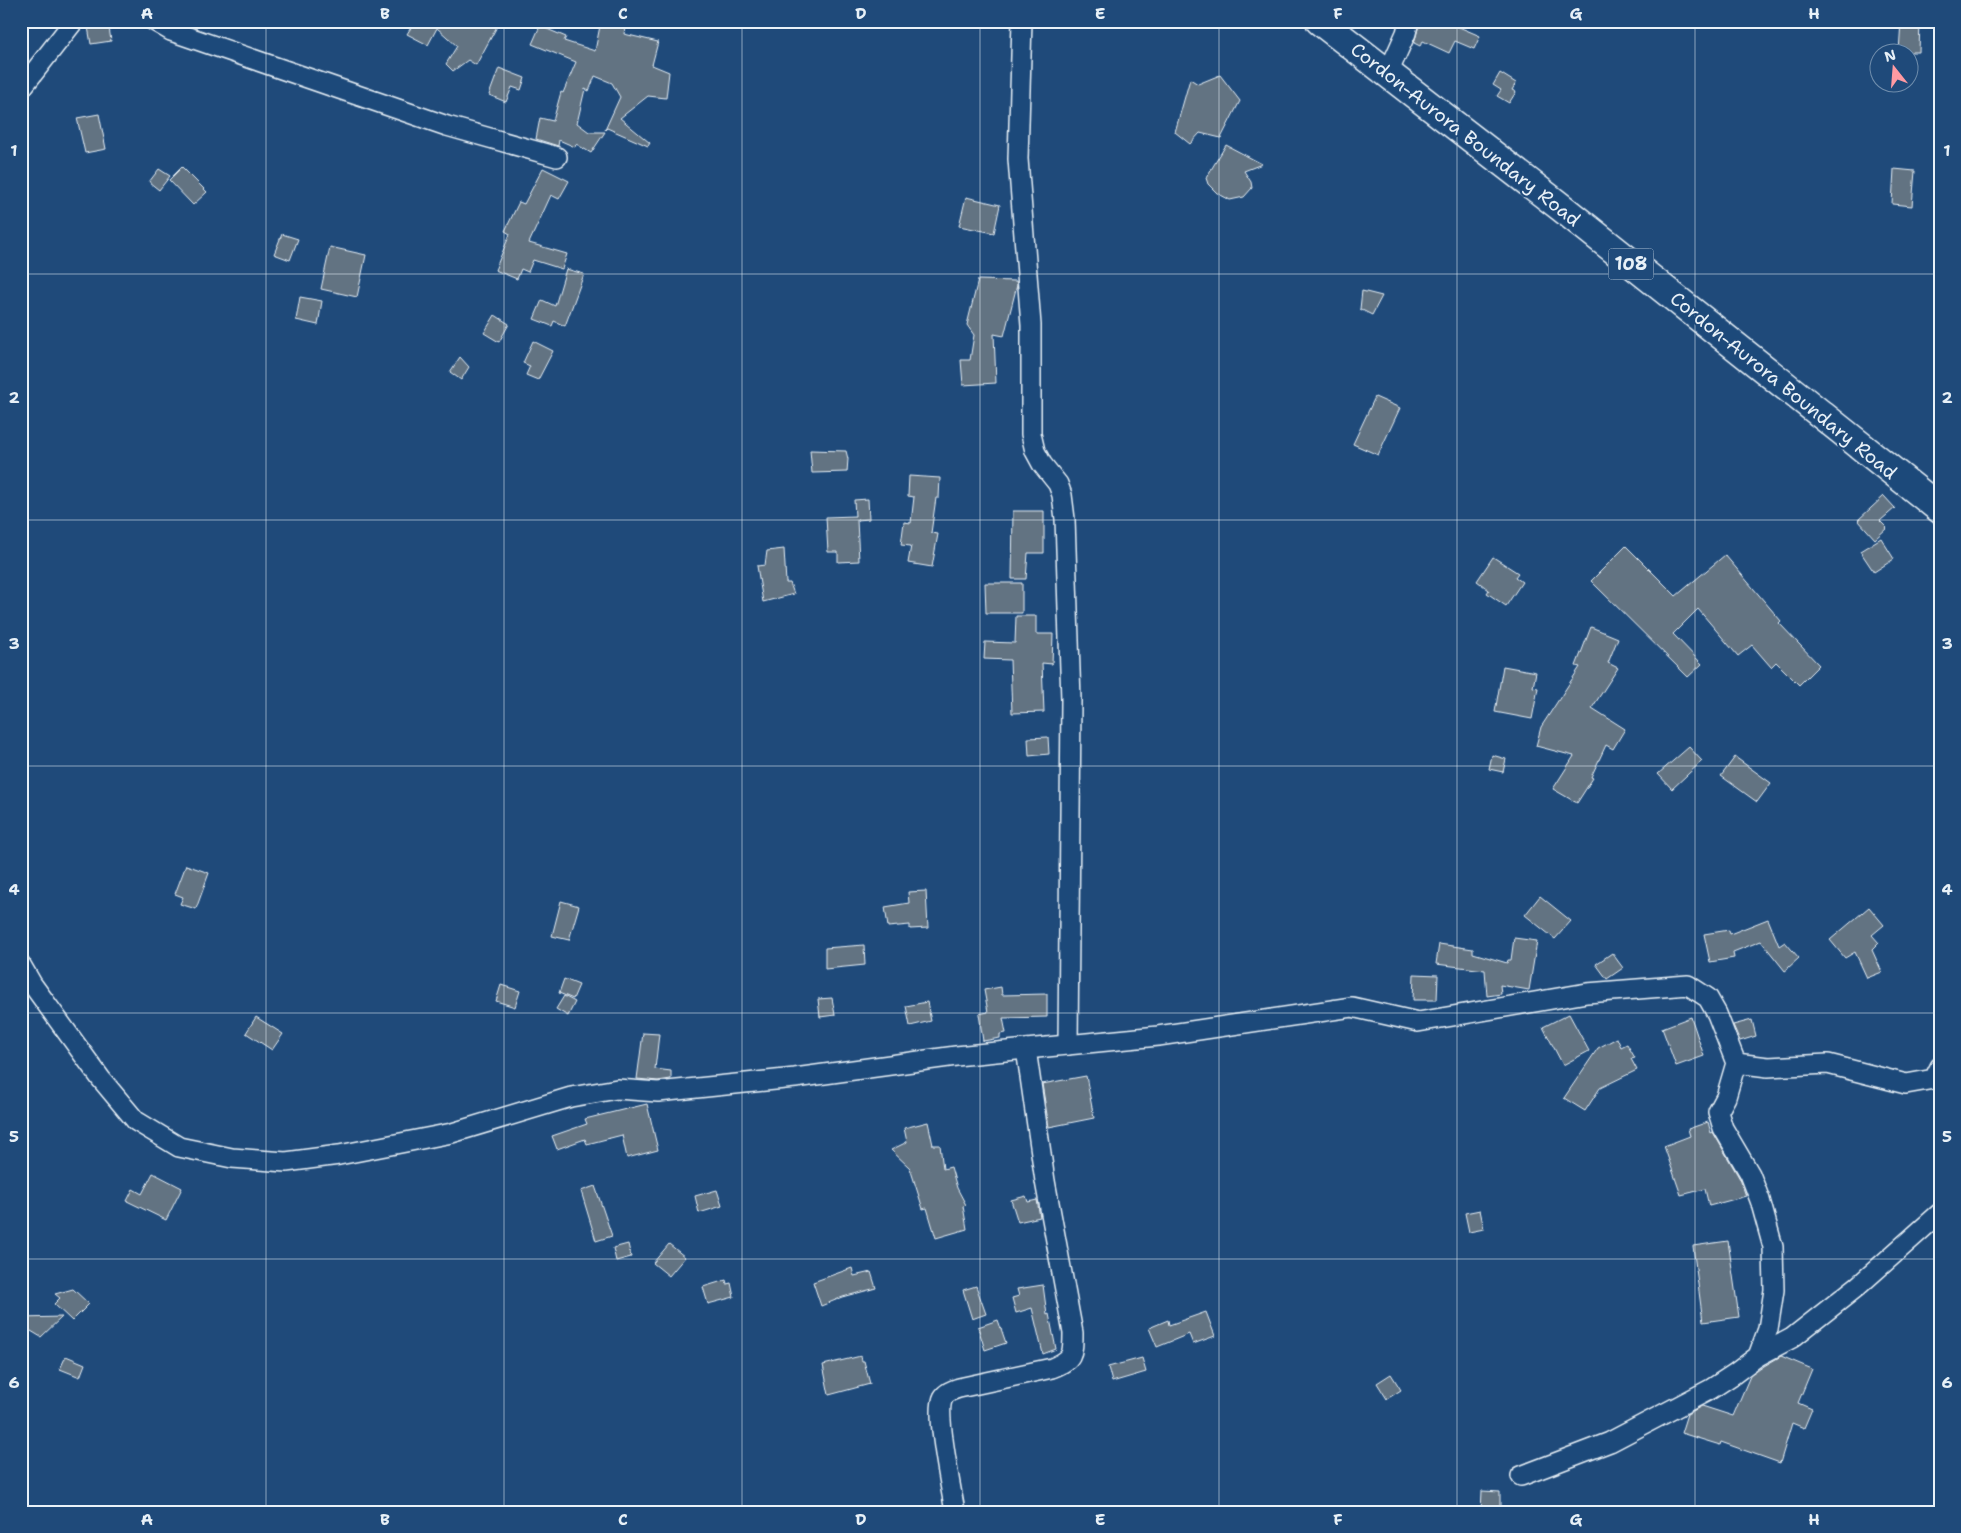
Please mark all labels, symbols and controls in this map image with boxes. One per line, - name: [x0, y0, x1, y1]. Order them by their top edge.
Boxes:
- text: A: [141, 3, 153, 24]
- text: B: [380, 3, 390, 24]
- text: C: [618, 3, 628, 24]
- text: D: [855, 3, 867, 24]
- text: E: [1095, 3, 1105, 24]
- text: F: [1333, 3, 1343, 24]
- text: G: [1570, 3, 1583, 24]
- text: H: [1808, 3, 1820, 24]
- street label: Cordon-Aurora Boundary Road: [1346, 37, 1586, 232]
- north arrow: [1868, 42, 1918, 92]
- text: N: [1882, 45, 1898, 66]
- text: 1: [10, 140, 18, 161]
- text: 1: [1943, 140, 1951, 161]
- road number: 108: [1608, 248, 1654, 280]
- street label: Cordon-Aurora Boundary Road: [1665, 286, 1902, 485]
- text: 2: [8, 387, 20, 408]
- text: 2: [1941, 387, 1953, 408]
- text: 3: [8, 633, 20, 654]
- text: 3: [1941, 633, 1953, 654]
- text: 4: [8, 879, 20, 900]
- text: 4: [1941, 879, 1953, 900]
- text: 5: [9, 1126, 19, 1147]
- text: 5: [1942, 1126, 1952, 1147]
- text: 6: [8, 1372, 20, 1393]
- text: 6: [1941, 1372, 1953, 1393]
- text: A: [141, 1509, 153, 1530]
- text: B: [380, 1509, 390, 1530]
- text: C: [618, 1509, 628, 1530]
- text: D: [855, 1509, 867, 1530]
- text: E: [1095, 1509, 1105, 1530]
- text: F: [1333, 1509, 1343, 1530]
- text: G: [1570, 1509, 1583, 1530]
- text: H: [1808, 1509, 1820, 1530]

